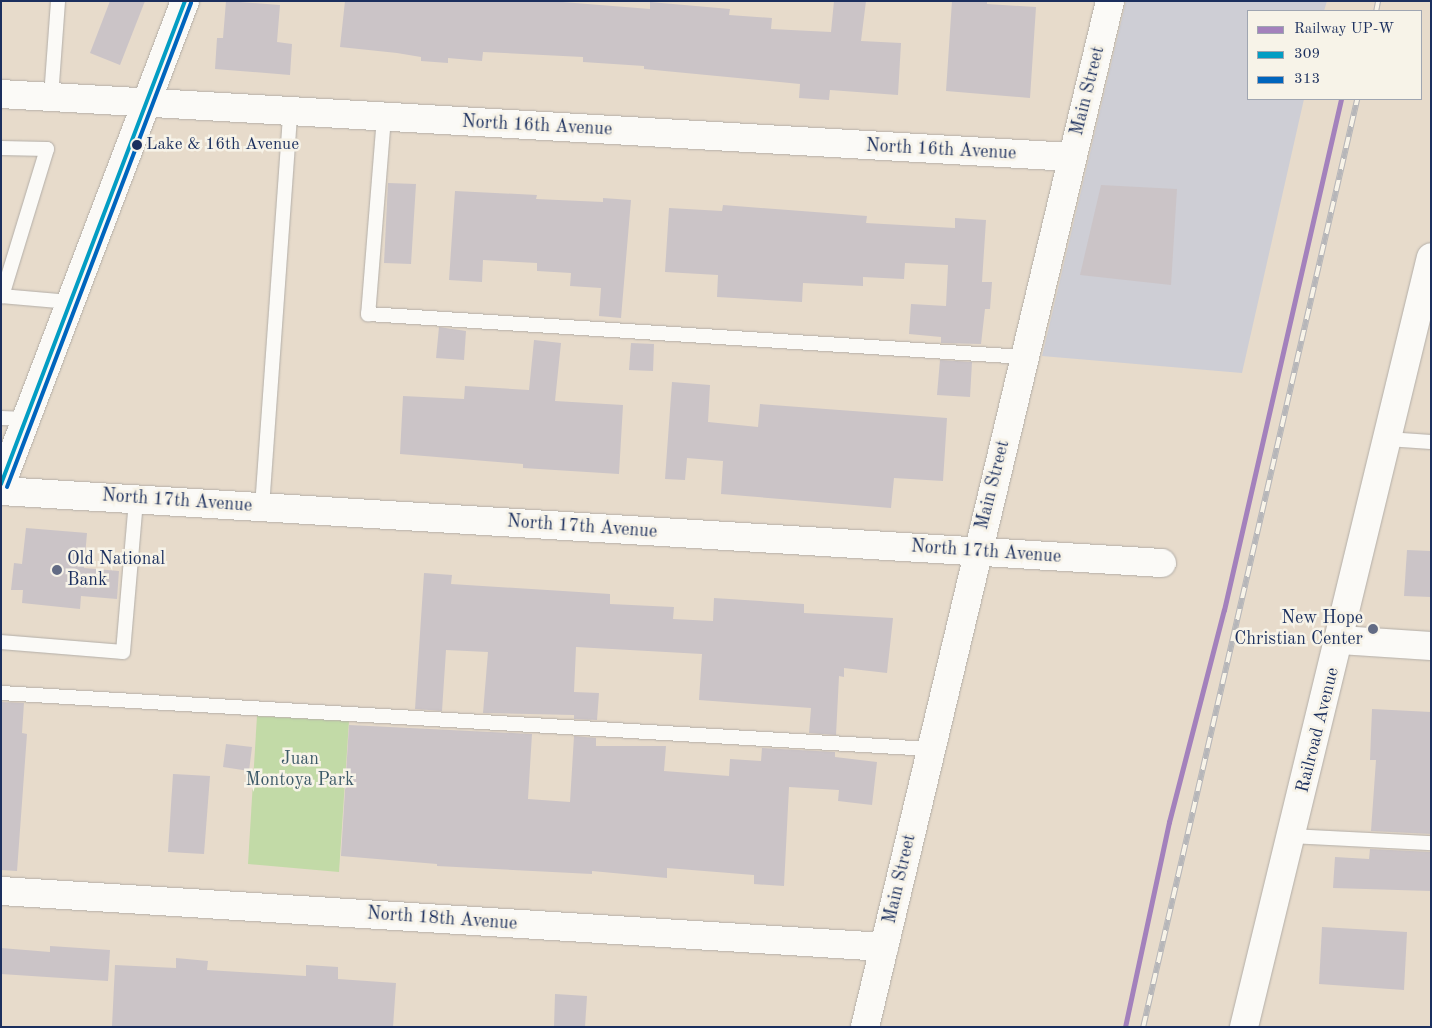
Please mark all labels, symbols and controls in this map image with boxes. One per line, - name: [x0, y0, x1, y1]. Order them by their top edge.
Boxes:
- legend: [1247, 10, 1422, 100]
- text: Railway UP-W: [1294, 22, 1394, 37]
- street label: Main Street: [1066, 44, 1110, 138]
- text: 309: [1294, 47, 1320, 62]
- text: 313: [1294, 72, 1320, 87]
- street label: North 16th Avenue: [461, 111, 613, 141]
- place label: Lake & 16th Avenue: [146, 135, 299, 155]
- street label: North 16th Avenue: [865, 135, 1017, 165]
- marker: Lake & 16th Avenue: [132, 140, 142, 150]
- street label: Main Street: [971, 438, 1015, 532]
- street label: North 17th Avenue: [101, 485, 253, 517]
- street label: North 17th Avenue: [506, 511, 658, 543]
- street label: North 17th Avenue: [910, 536, 1062, 568]
- place label: Old National Bank: [67, 549, 165, 592]
- marker: Old National Bank: [51, 564, 63, 576]
- place label: New Hope Christian Center: [1234, 608, 1363, 650]
- marker: New Hope Christian Center: [1367, 623, 1379, 635]
- street label: Railroad Avenue: [1292, 665, 1344, 795]
- park label: Juan Montoya Park: [246, 749, 354, 792]
- street label: Main Street: [879, 832, 921, 926]
- street label: North 18th Avenue: [366, 903, 518, 935]

